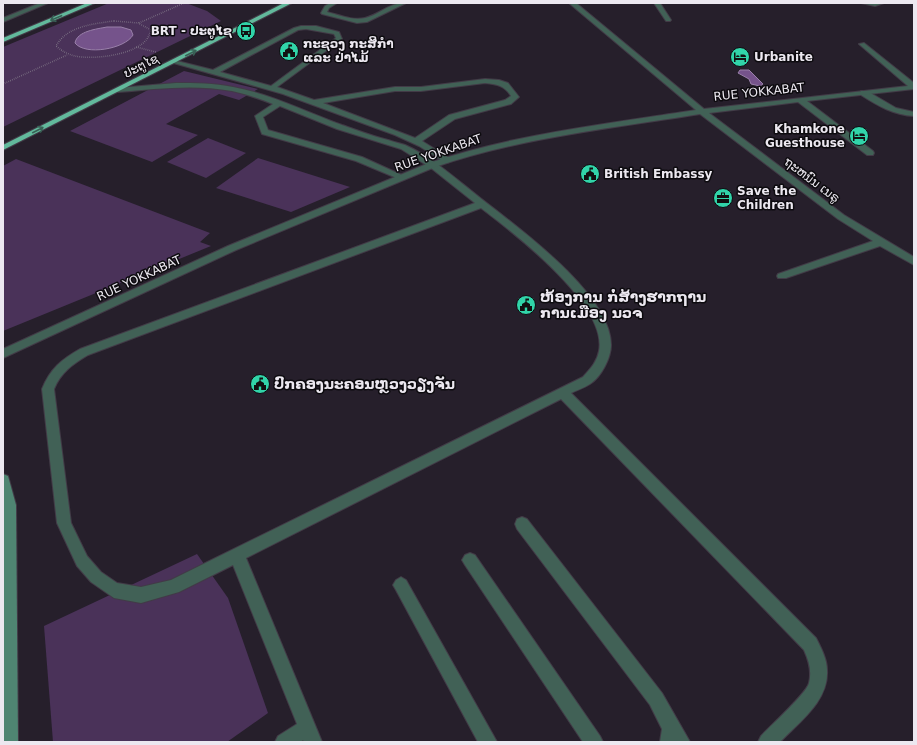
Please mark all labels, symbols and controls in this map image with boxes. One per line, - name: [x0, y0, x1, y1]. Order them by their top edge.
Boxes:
- one-way arrow: [50, 15, 62, 22]
- bus stop icon: BRT - ປະຕູໄຊ: [235, 20, 257, 42]
- place label: BRT - ປະຕູໄຊ: [151, 24, 233, 39]
- place label: ກະຊວງ ກະສິກຳ ແລະ ປ່າໄມ້: [303, 36, 394, 65]
- public building icon: ກະຊວງ ກະສິກຳ ແລະ ປ່າໄມ້: [278, 40, 300, 62]
- hotel icon: Urbanite: [729, 46, 751, 68]
- one-way arrow: [185, 49, 197, 56]
- street label: ປະຕູໄຊ: [121, 50, 162, 82]
- place label: Urbanite: [754, 50, 813, 64]
- street label: RUE YOKKABAT: [713, 80, 806, 104]
- place label: Khamkone Guesthouse: [765, 122, 845, 150]
- hotel icon: Khamkone Guesthouse: [848, 125, 870, 147]
- one-way arrow: [32, 126, 44, 133]
- street label: RUE YOKKABAT: [393, 131, 484, 174]
- street label: ຖະຫນົນ ເນຣູ: [781, 155, 842, 206]
- public building icon: British Embassy: [579, 163, 601, 185]
- place label: British Embassy: [604, 167, 713, 181]
- place label: Save the Children: [737, 184, 796, 212]
- office icon: Save the Children: [712, 187, 734, 209]
- street label: RUE YOKKABAT: [95, 252, 184, 304]
- place label: ຫ້ອງການ ກໍ່ສ້າງຮາກຖານ ການເມືອງ ນວຈ: [540, 289, 706, 322]
- public building icon: ຫ້ອງການ ກໍ່ສ້າງຮາກຖານ ການເມືອງ ນວຈ: [515, 294, 537, 316]
- public building icon: ປົກຄອງນະຄອນຫຼວງວຽງຈັນ: [249, 373, 271, 395]
- place label: ປົກຄອງນະຄອນຫຼວງວຽງຈັນ: [274, 375, 455, 394]

